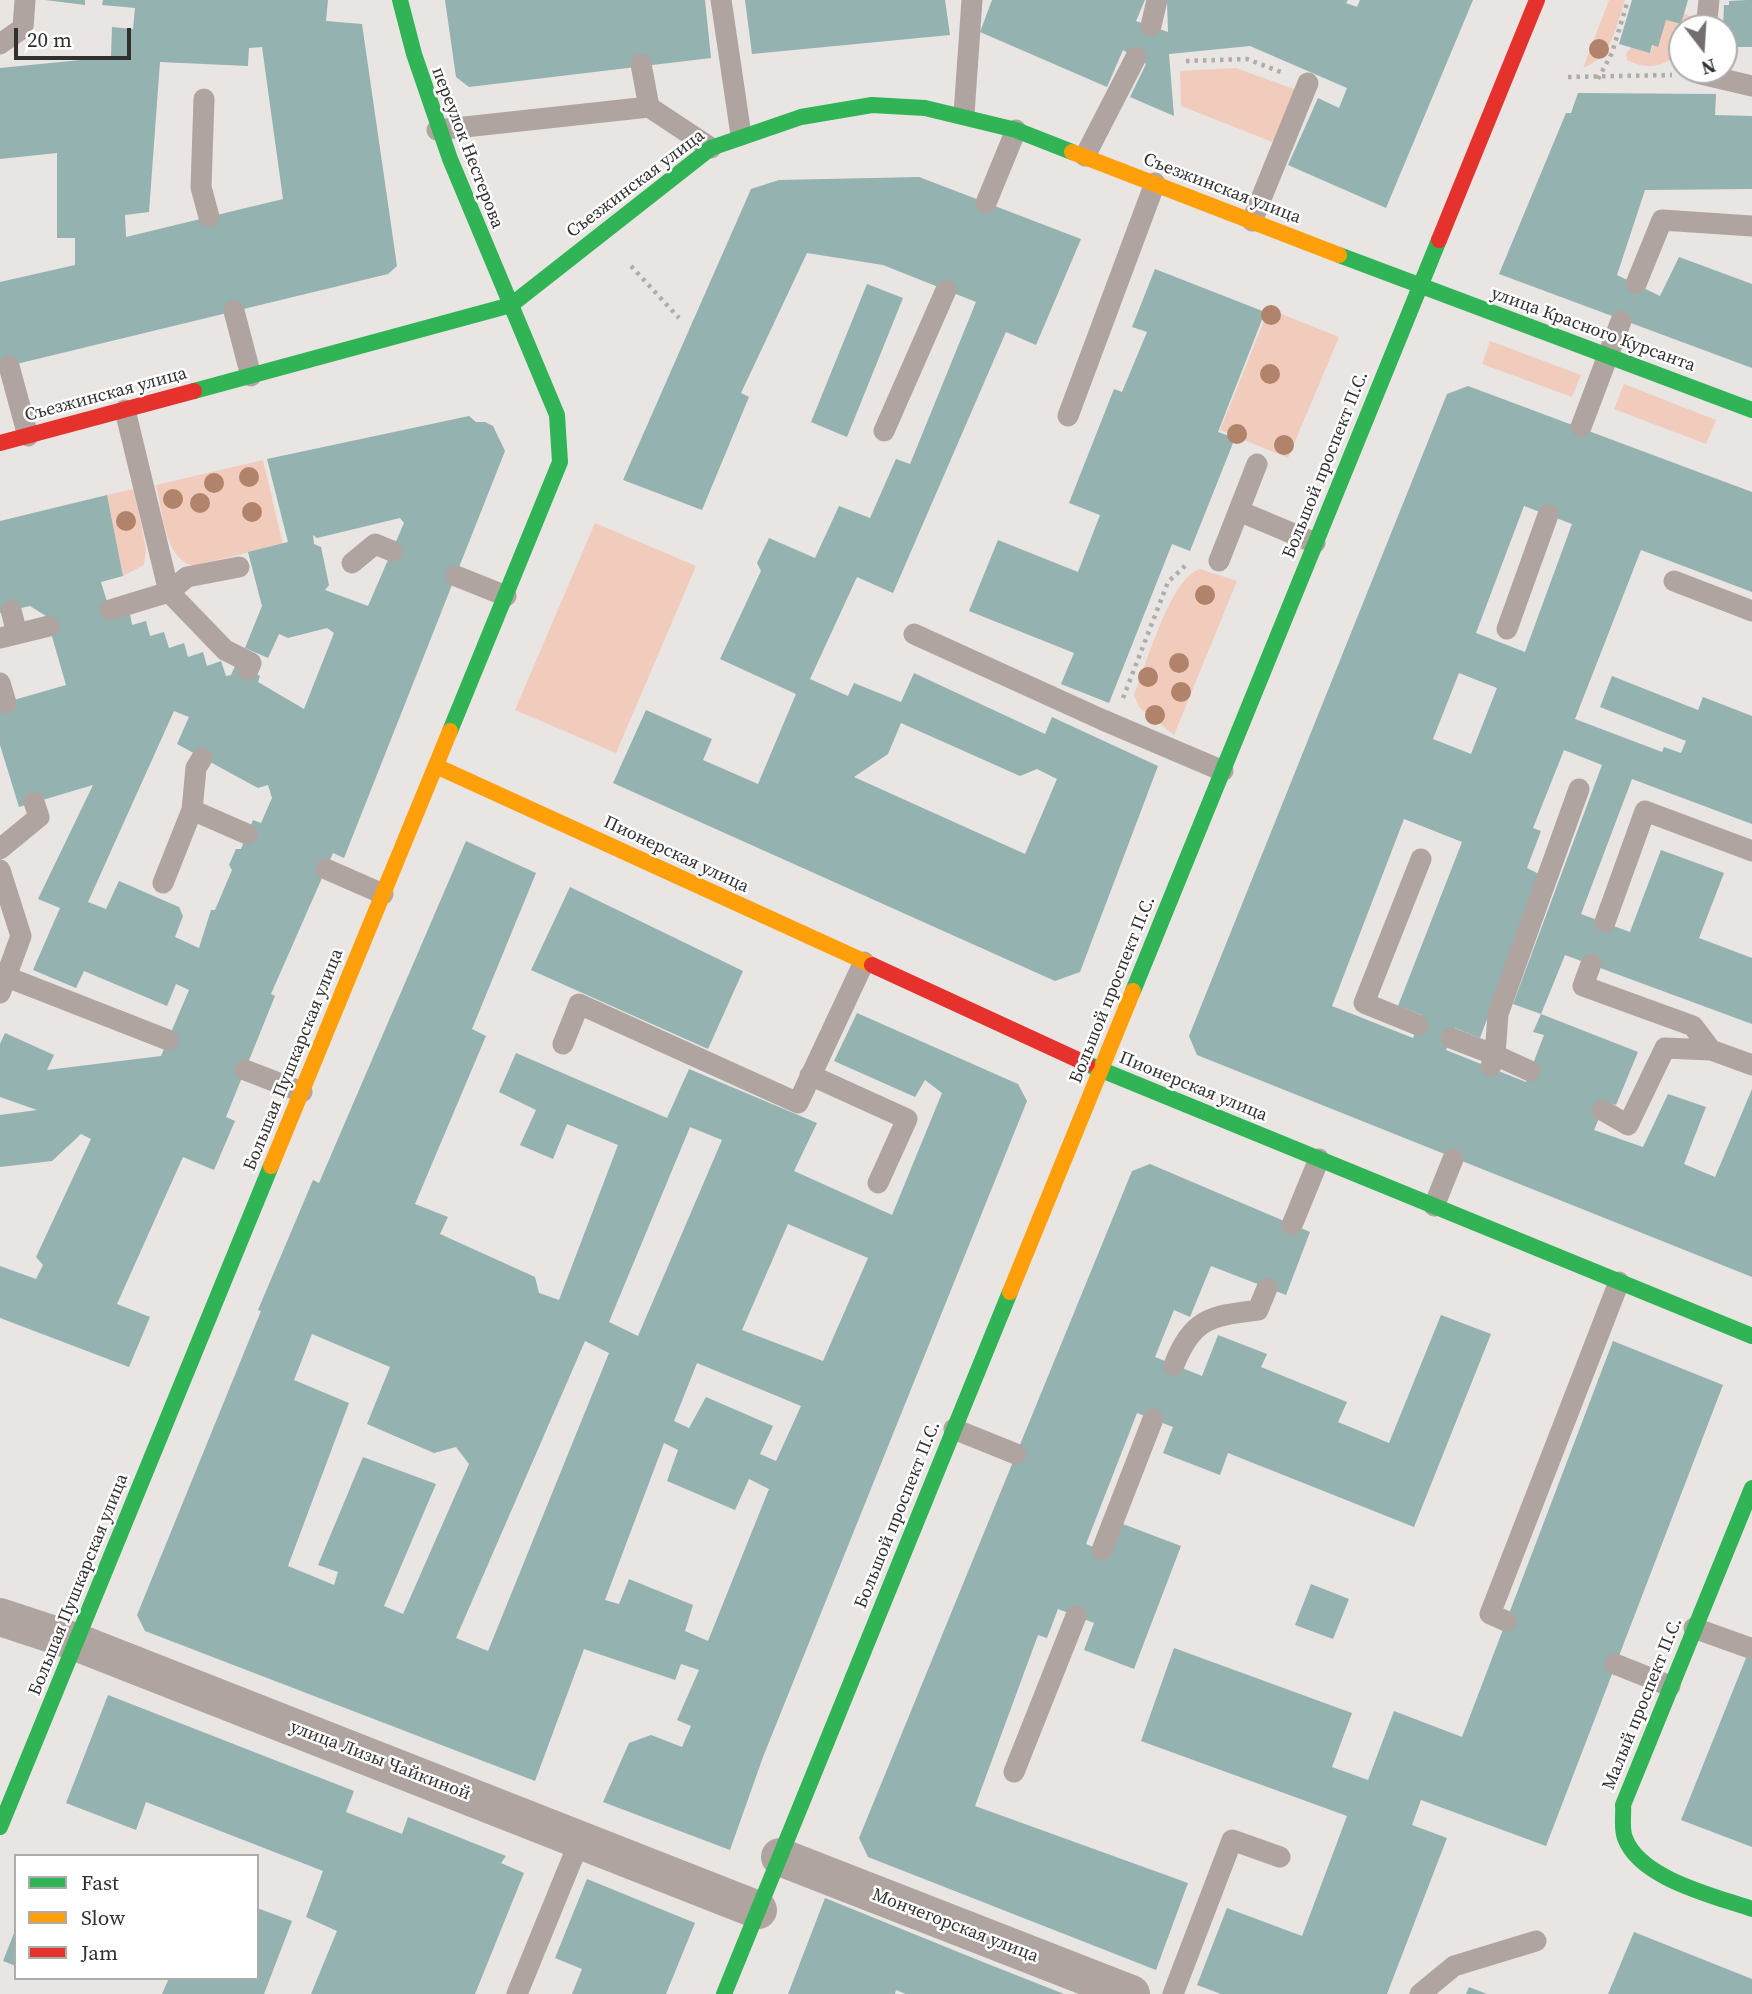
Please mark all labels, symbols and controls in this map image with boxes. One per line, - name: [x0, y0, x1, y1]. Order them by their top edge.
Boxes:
- scale bar: [18, 14, 135, 58]
- north arrow: [1668, 14, 1738, 84]
- text: 20 m: [27, 25, 72, 54]
- text: N: [1698, 53, 1719, 82]
- street label: переулок Нестерова: [426, 64, 508, 232]
- street label: Съезжинская улица: [563, 125, 709, 243]
- street label: Съезжинская улица: [1140, 149, 1304, 229]
- street label: улица Красного Курсанта: [1488, 283, 1698, 377]
- street label: Съезжинская улица: [22, 363, 190, 427]
- street label: Большой проспект П.С.: [1279, 368, 1373, 562]
- street label: Пионерская улица: [600, 812, 752, 898]
- street label: Большой проспект П.С.: [1066, 893, 1160, 1087]
- street label: Большая Пушкарская улица: [239, 946, 349, 1174]
- street label: Пионерская улица: [1116, 1047, 1270, 1127]
- street label: Большой проспект П.С.: [851, 1418, 945, 1612]
- street label: Большая Пушкарская улица: [24, 1471, 134, 1699]
- street label: Малый проспект П.С.: [1599, 1615, 1687, 1793]
- street label: улица Лизы Чайкиной: [287, 1717, 473, 1805]
- legend: [14, 1854, 259, 1980]
- text: Fast: [81, 1868, 119, 1897]
- street label: Мончегорская улица: [869, 1884, 1041, 1968]
- text: Slow: [81, 1903, 125, 1932]
- text: Jam: [81, 1938, 118, 1967]

